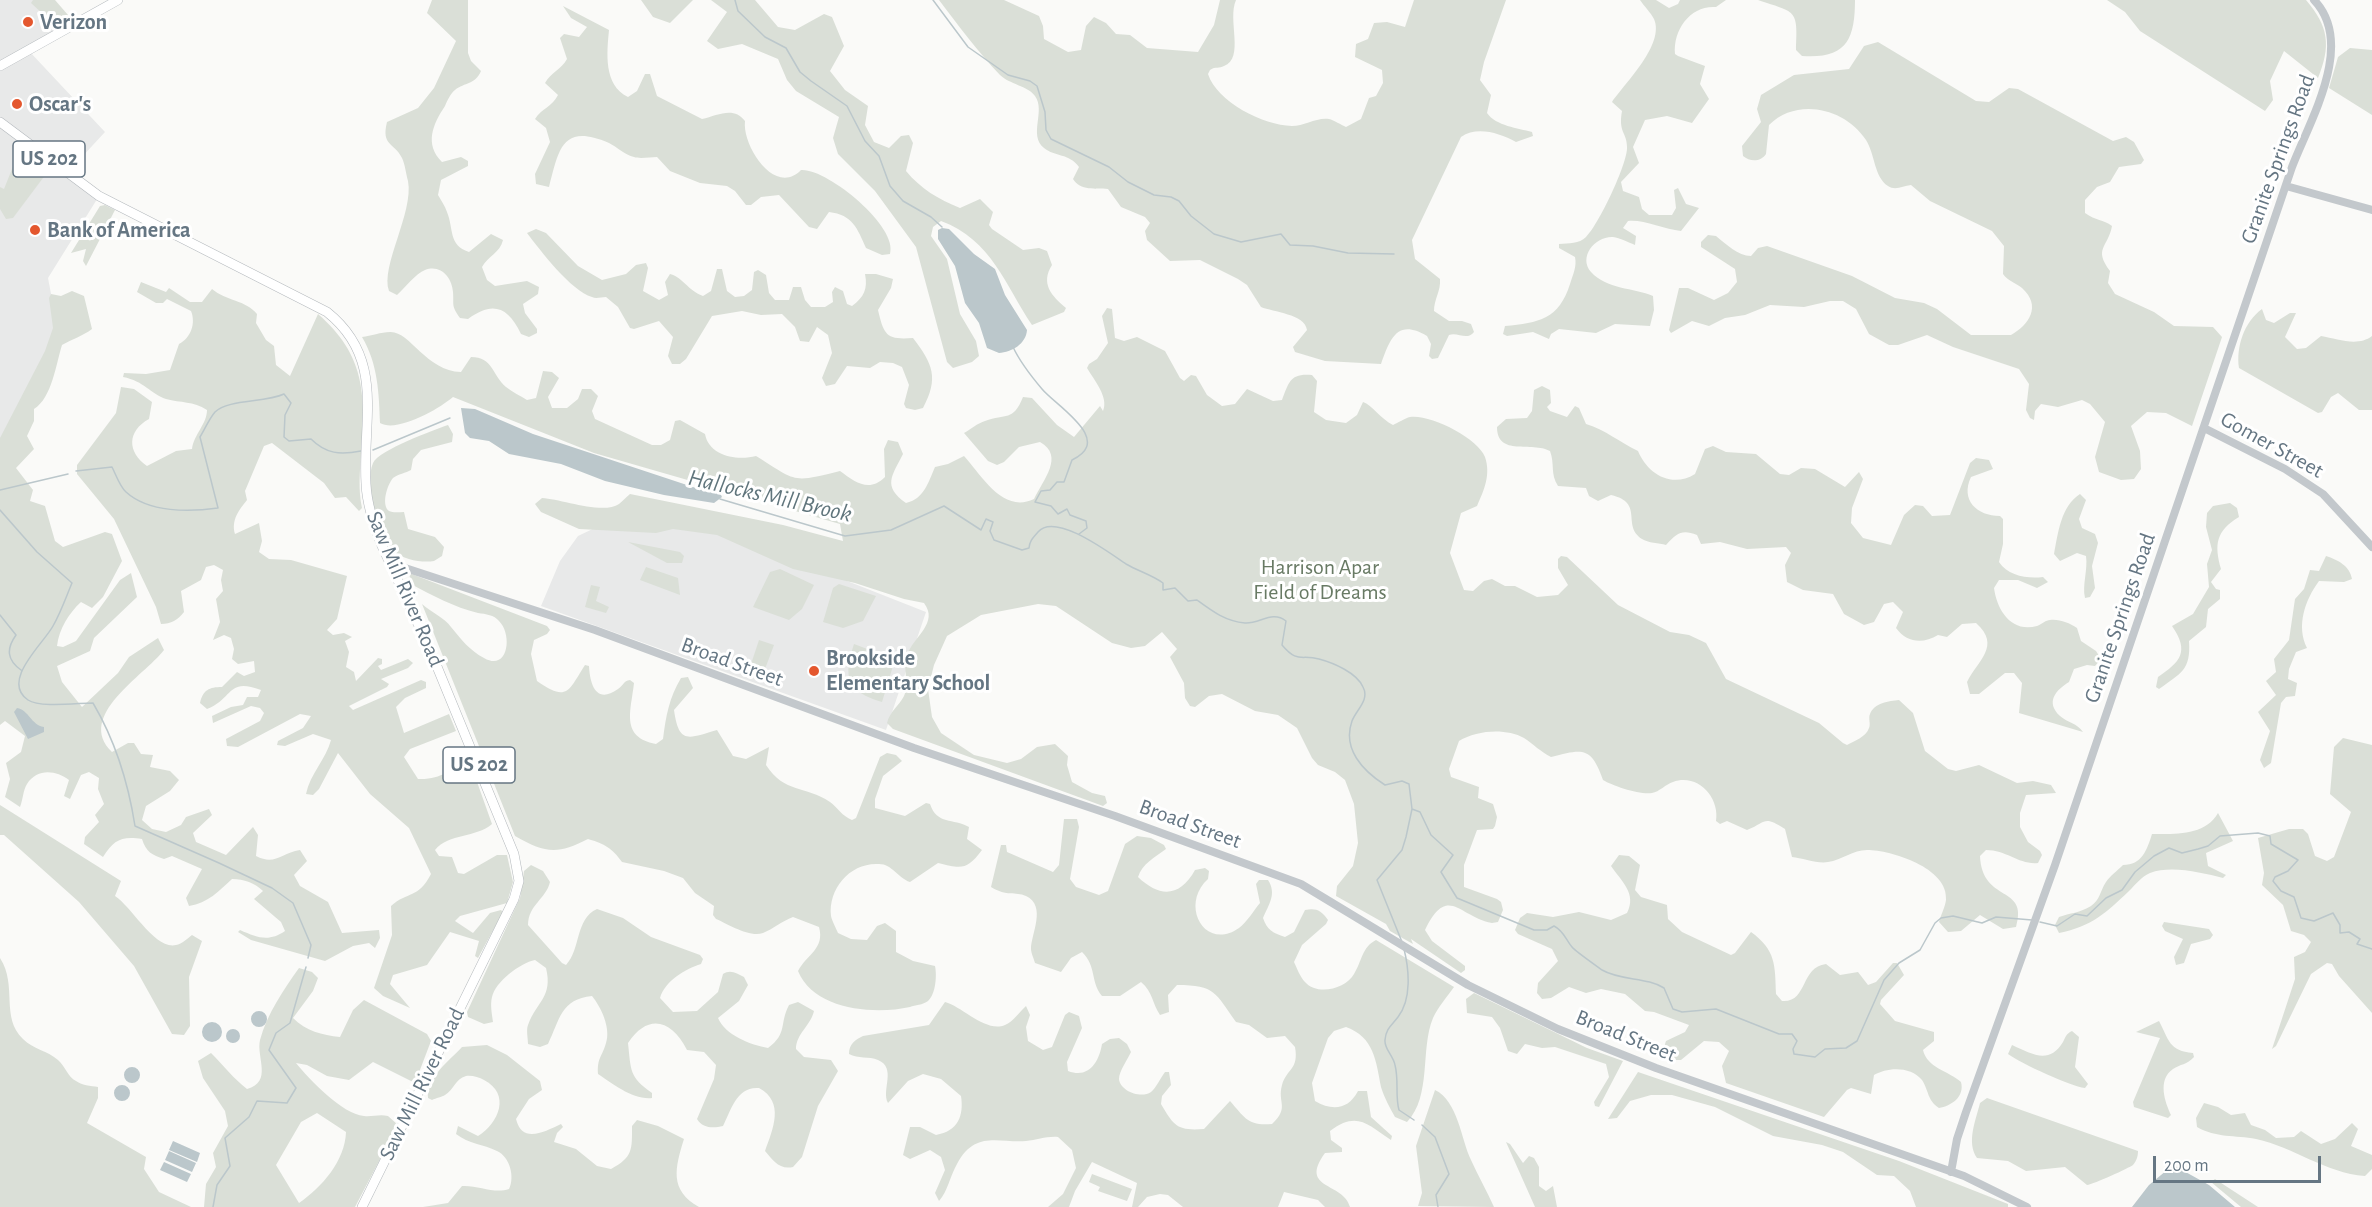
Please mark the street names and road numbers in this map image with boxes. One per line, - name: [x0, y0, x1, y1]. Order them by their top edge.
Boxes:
- street label: Granite Springs Road: [2235, 71, 2321, 247]
- road number: US 202: [13, 141, 85, 177]
- street label: Gomer Street: [2216, 406, 2328, 484]
- street label: Saw Mill River Road: [360, 507, 450, 671]
- street label: Granite Springs Road: [2079, 529, 2161, 707]
- street label: Broad Street: [677, 631, 787, 693]
- road number: US 202: [443, 747, 515, 783]
- street label: Broad Street: [1135, 793, 1245, 855]
- street label: Saw Mill River Road: [374, 1003, 470, 1165]
- street label: Broad Street: [1572, 1004, 1680, 1068]

